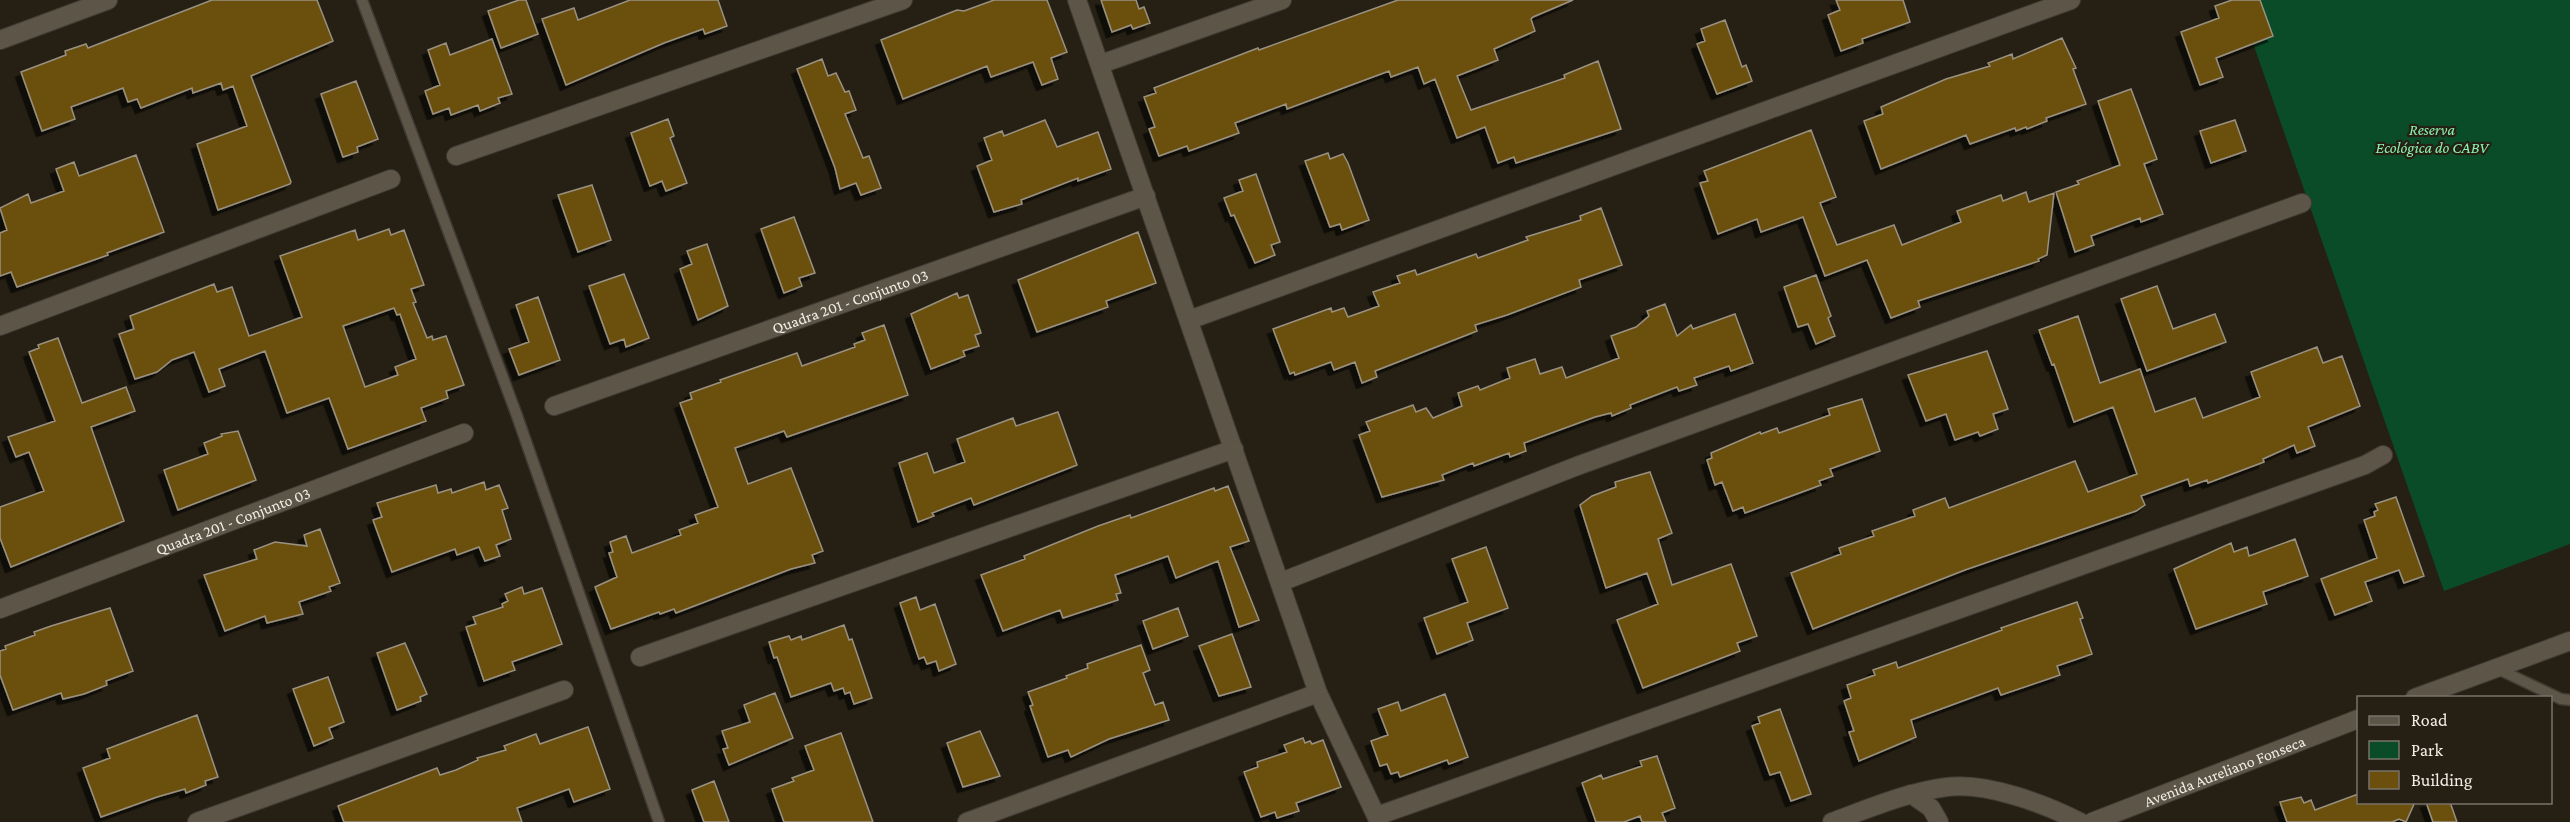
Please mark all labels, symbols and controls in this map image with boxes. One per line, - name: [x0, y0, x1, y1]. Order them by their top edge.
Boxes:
- park label: Reserva Ecológica do CABV: [2376, 121, 2490, 157]
- street label: Quadra 201 - Conjunto 03: [770, 266, 930, 336]
- street label: Quadra 201 - Conjunto 03: [153, 484, 313, 558]
- legend: [2357, 696, 2552, 804]
- text: Road: [2411, 710, 2448, 730]
- street label: Avenida Aureliano Fonseca: [2142, 732, 2308, 810]
- text: Park: [2411, 740, 2443, 760]
- text: Building: [2411, 770, 2473, 790]

